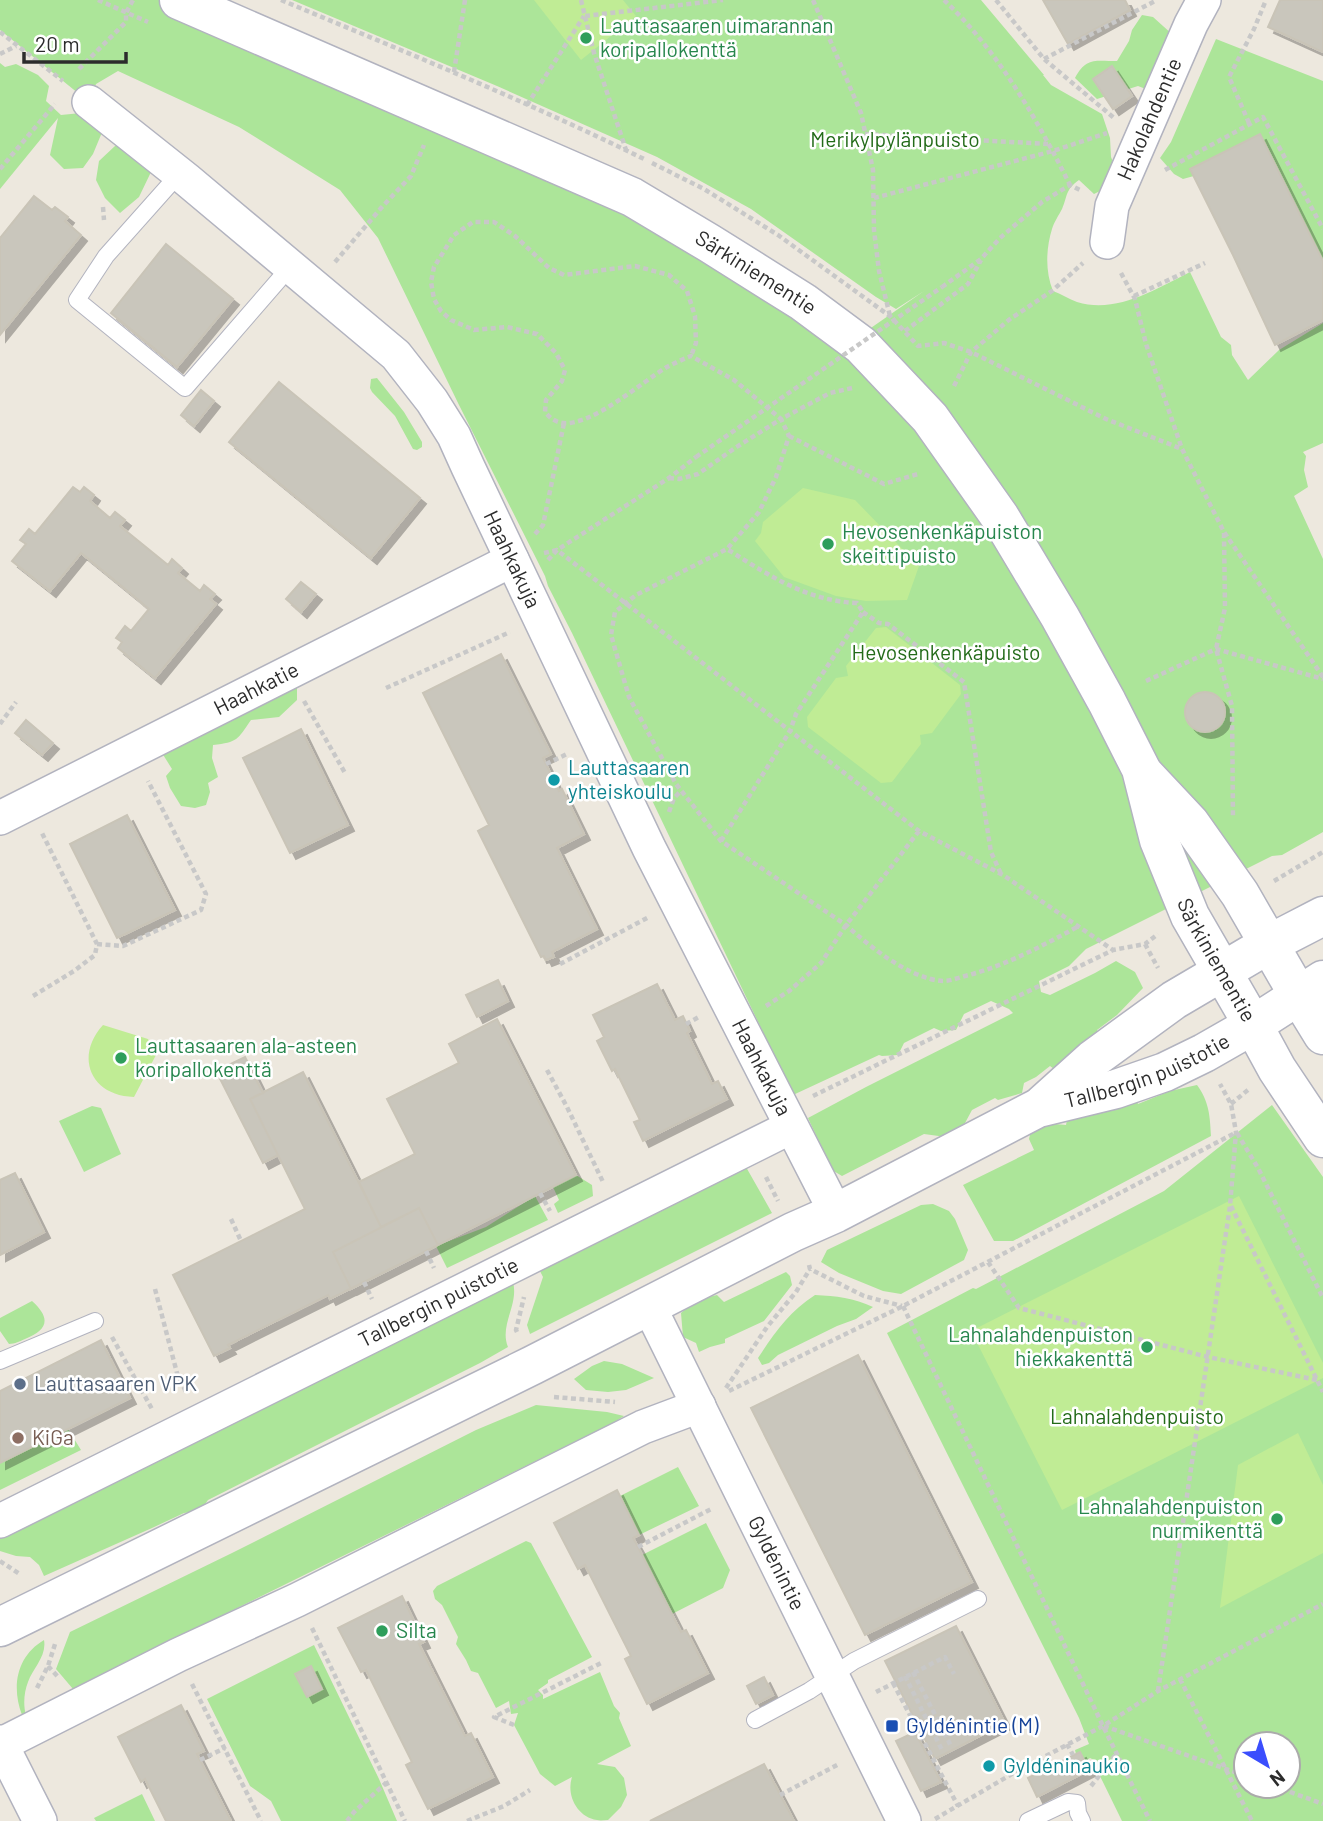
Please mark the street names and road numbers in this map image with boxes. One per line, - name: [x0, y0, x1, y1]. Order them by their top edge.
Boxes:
- street label: Hakolahdentie: [1111, 53, 1186, 184]
- street label: Särkiniementie: [691, 224, 822, 319]
- street label: Haahkakuja: [479, 506, 547, 612]
- street label: Haahkatie: [209, 656, 302, 719]
- street label: Särkiniementie: [1173, 894, 1262, 1026]
- street label: Haahkakuja: [728, 1014, 798, 1119]
- street label: Tallbergin puistotie: [1062, 1027, 1233, 1112]
- street label: Tallbergin puistotie: [354, 1251, 522, 1351]
- street label: Gyldénintie: [744, 1511, 812, 1614]

